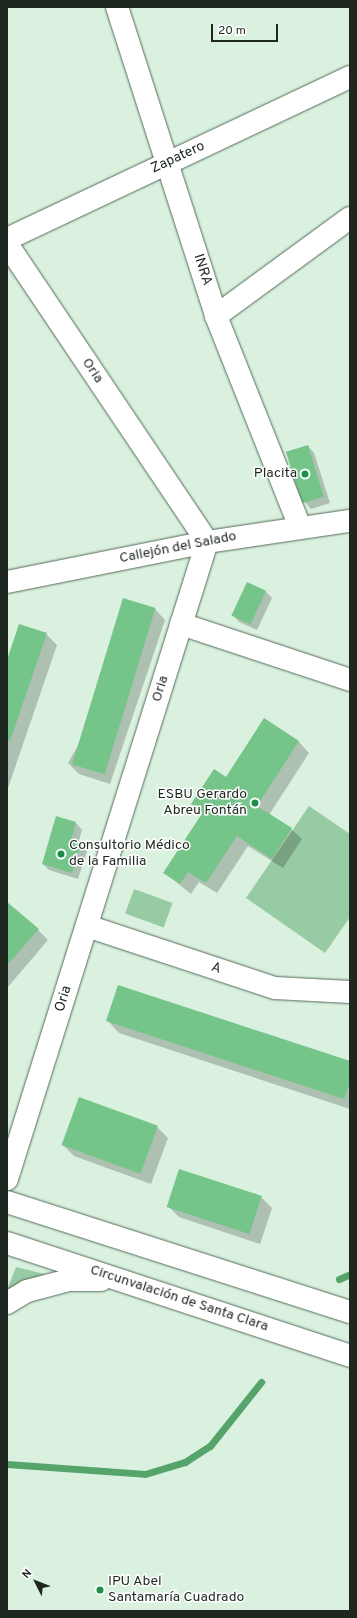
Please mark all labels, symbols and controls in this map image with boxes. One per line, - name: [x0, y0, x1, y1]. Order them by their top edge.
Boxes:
- scale bar: [213, 16, 280, 42]
- text: 20 m: [218, 23, 246, 39]
- street label: Zapatero: [148, 138, 208, 178]
- street label: INRA: [189, 252, 215, 288]
- street label: Oria: [78, 355, 106, 387]
- place label: Placita: [254, 466, 297, 482]
- marker: Placita: [300, 469, 310, 479]
- street label: Callejón del Salado: [118, 528, 238, 568]
- street label: Oria: [149, 674, 173, 704]
- place label: ESBU Gerardo Abreu Fontán: [158, 787, 247, 820]
- marker: ESBU Gerardo Abreu Fontán: [250, 798, 260, 808]
- place label: Consultorio Médico de la Familia: [69, 838, 190, 870]
- marker: Consultorio Médico de la Familia: [56, 849, 66, 859]
- street label: A: [209, 960, 223, 978]
- street label: Oria: [52, 984, 76, 1014]
- street label: Circunvalación de Santa Clara: [88, 1262, 270, 1336]
- north arrow: [16, 1562, 56, 1602]
- text: N: [19, 1566, 35, 1582]
- place label: IPU Abel Santamaría Cuadrado: [108, 1574, 244, 1606]
- marker: IPU Abel Santamaría Cuadrado: [95, 1585, 105, 1595]

